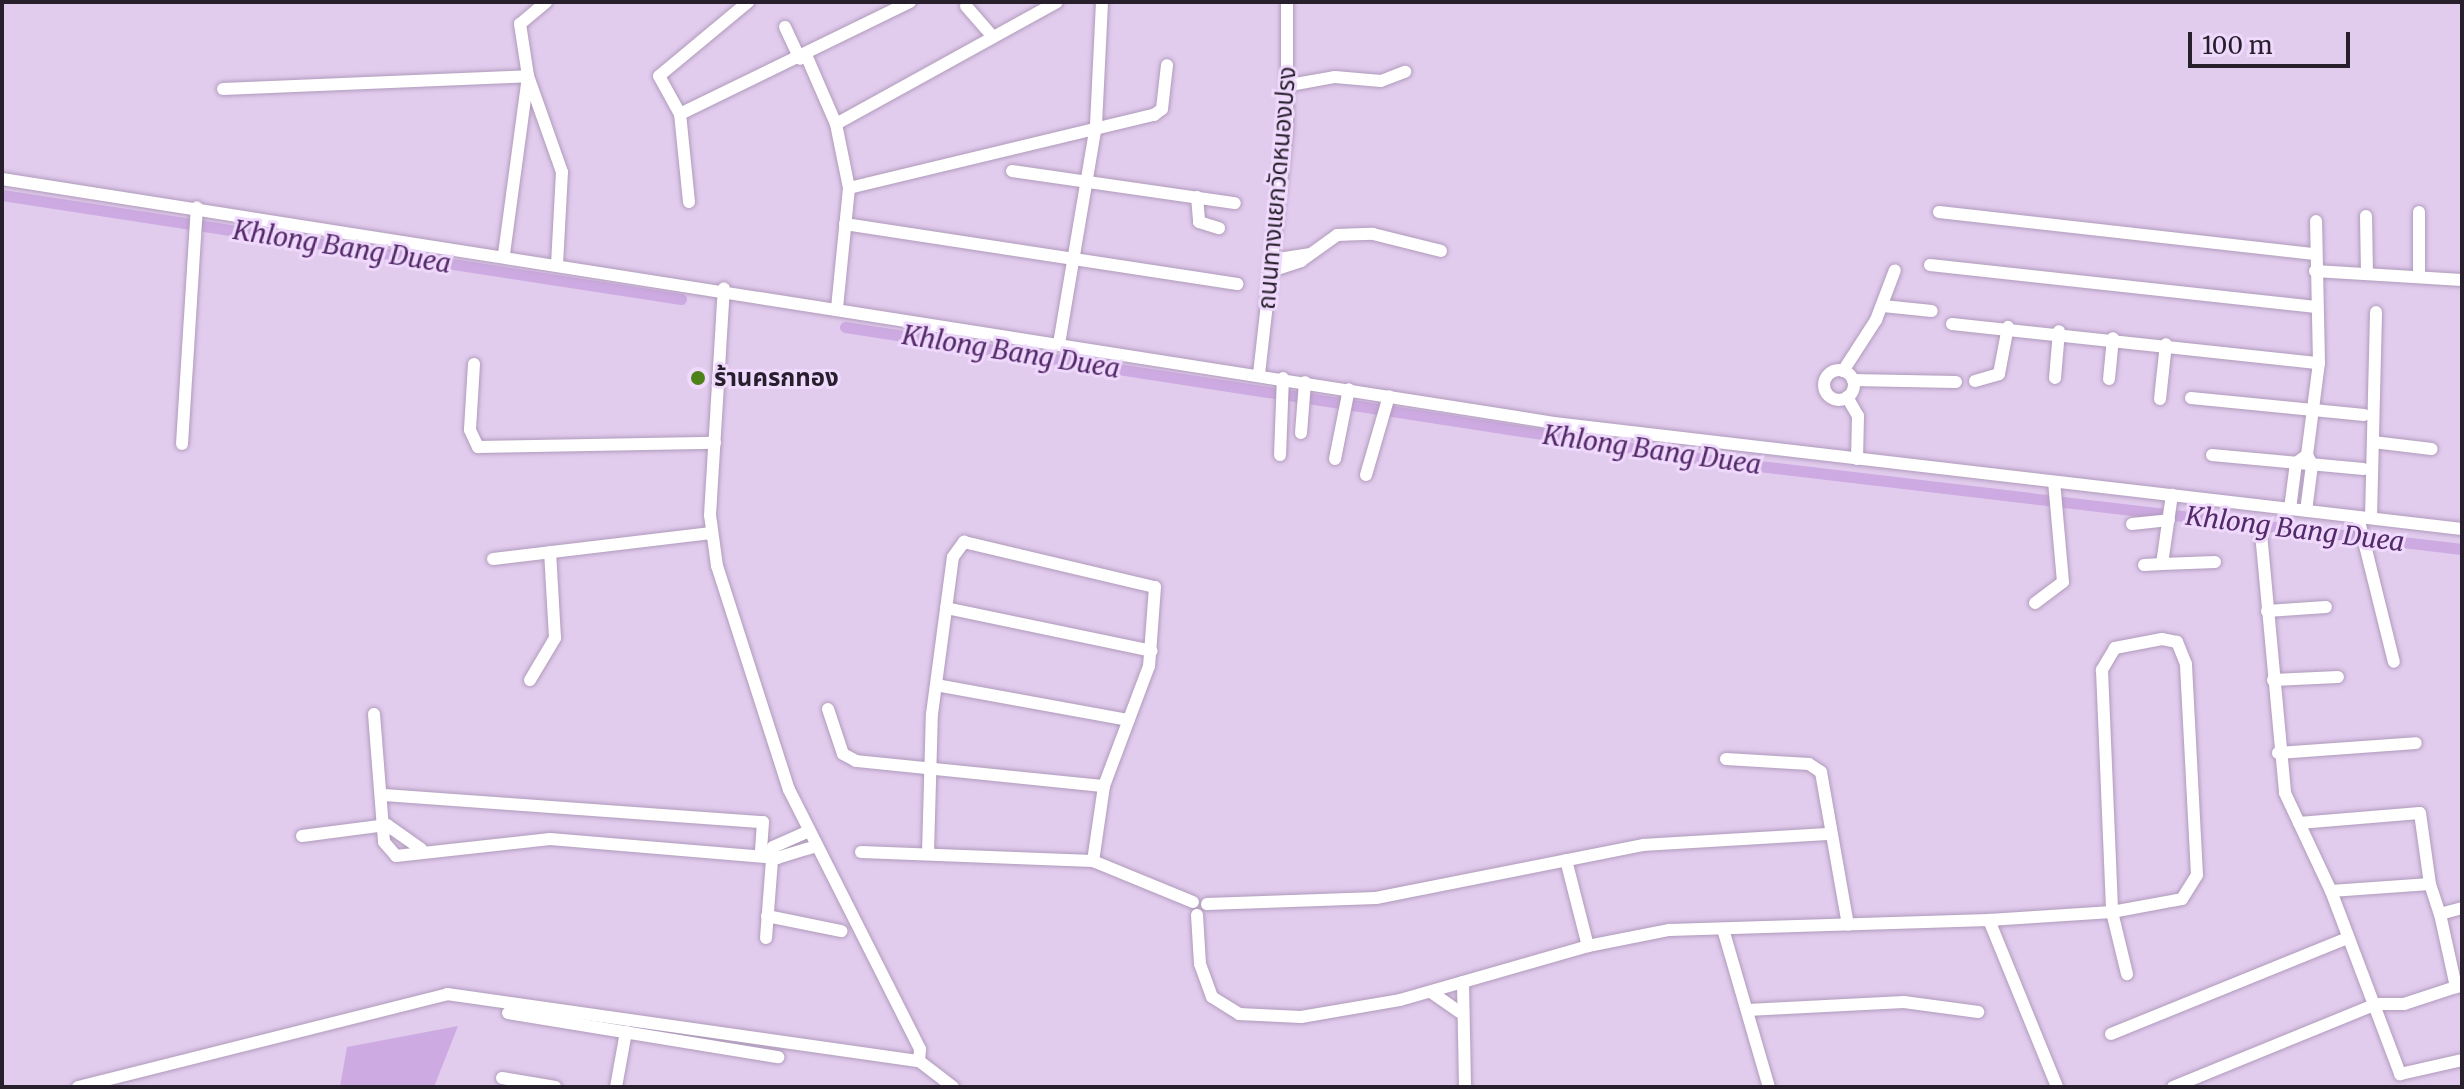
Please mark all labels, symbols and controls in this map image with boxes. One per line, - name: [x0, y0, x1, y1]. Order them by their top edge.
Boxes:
- scale bar: [2192, 16, 2354, 66]
- text: 100 m: [2202, 30, 2272, 61]
- street label: ถนนทางแยกวัดหนองปรง: [1252, 65, 1302, 311]
- water label: Khlong Bang Duea: [231, 214, 453, 280]
- water label: Khlong Bang Duea: [900, 319, 1122, 385]
- place label: ร้านครกทอง: [714, 364, 839, 392]
- marker: ร้านครกทอง: [689, 369, 707, 387]
- water label: Khlong Bang Duea: [1541, 419, 1763, 481]
- water label: Khlong Bang Duea: [2184, 500, 2406, 558]

